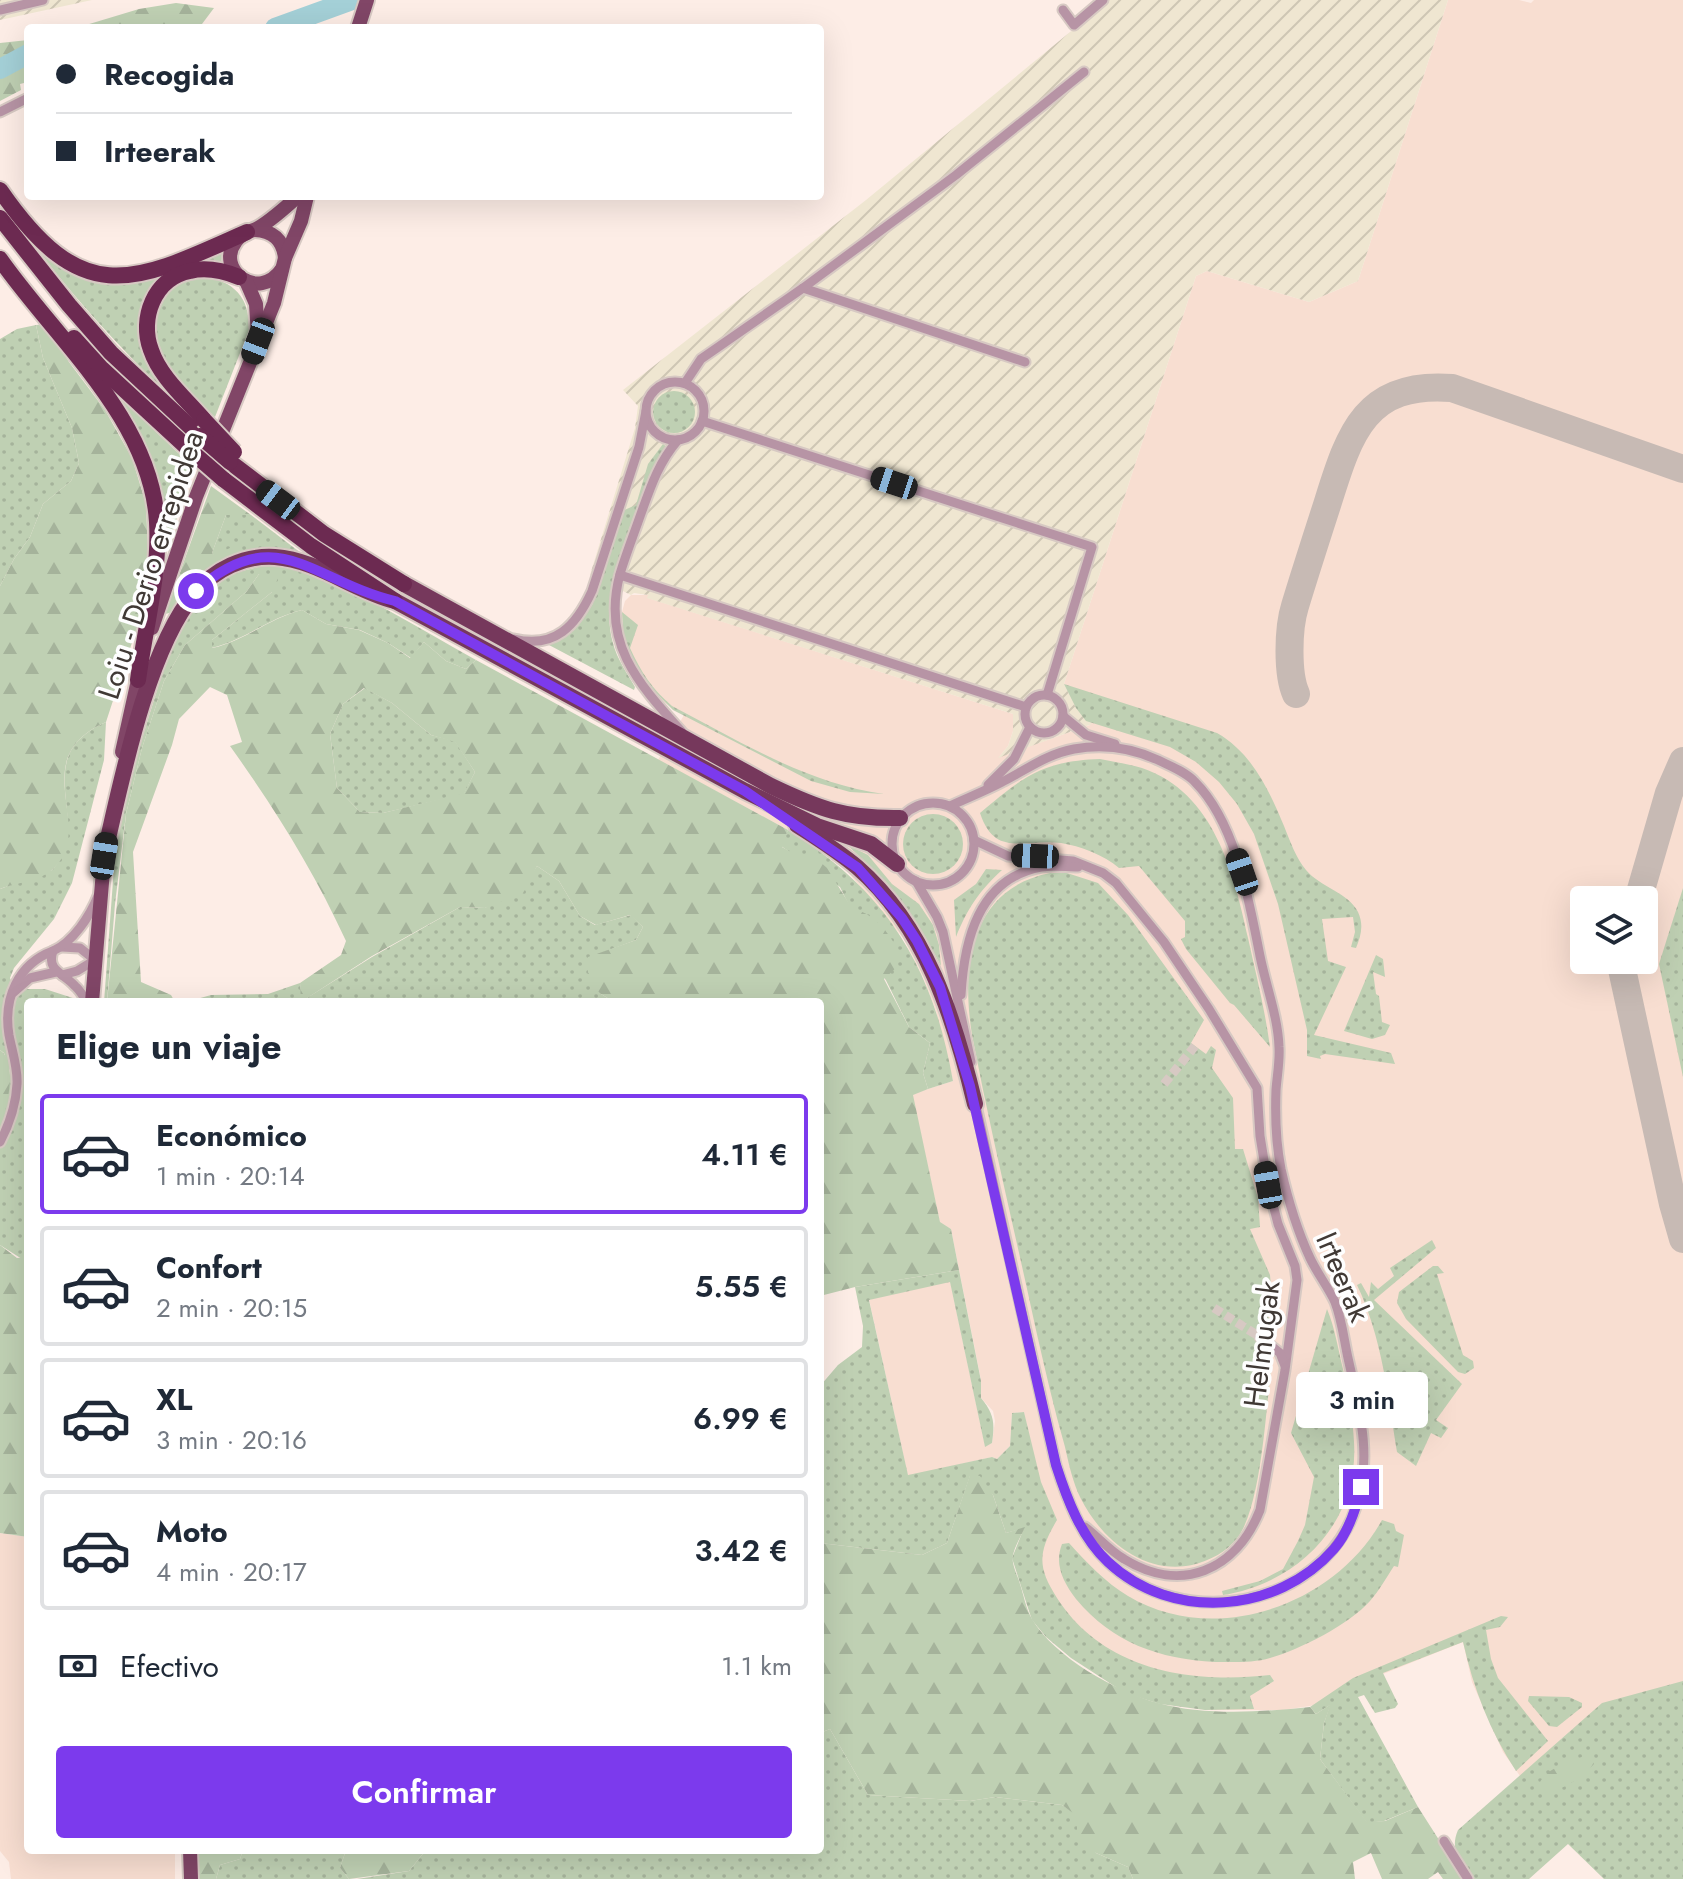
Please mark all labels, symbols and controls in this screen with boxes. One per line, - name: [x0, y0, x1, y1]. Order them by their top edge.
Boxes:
- text: Recogida: [104, 53, 234, 96]
- text: Irteerak: [104, 130, 216, 173]
- car: [238, 314, 278, 368]
- street label: Loiu - Derio errepidea: [87, 425, 214, 705]
- car: [867, 464, 921, 502]
- car: [252, 476, 304, 524]
- route start: [178, 573, 214, 609]
- car: [88, 830, 120, 882]
- car: [1011, 843, 1059, 869]
- car: [1223, 845, 1261, 899]
- map controls: [1570, 886, 1658, 974]
- button: layers: [1570, 886, 1658, 974]
- text: Elige un viaje: [56, 1020, 282, 1072]
- text: Económico: [156, 1114, 307, 1157]
- icon: car: [60, 1118, 132, 1190]
- text: 4.11 €: [701, 1133, 788, 1176]
- text: 1 min · 20:14: [156, 1157, 305, 1195]
- car: [1252, 1159, 1284, 1211]
- street label: Irteerak: [1305, 1225, 1382, 1329]
- text: Confort: [156, 1246, 262, 1289]
- icon: car: [60, 1250, 132, 1322]
- text: 5.55 €: [695, 1265, 788, 1308]
- street label: Helmugak: [1232, 1277, 1291, 1410]
- text: 2 min · 20:15: [156, 1289, 307, 1327]
- callout: 3 min: [1295, 1371, 1427, 1427]
- text: XL: [156, 1378, 192, 1421]
- text: 3 min: [1329, 1381, 1395, 1419]
- icon: car: [60, 1382, 132, 1454]
- text: 6.99 €: [693, 1397, 788, 1440]
- text: 3 min · 20:16: [156, 1421, 307, 1459]
- route end: [1343, 1469, 1379, 1505]
- text: Moto: [156, 1510, 228, 1553]
- icon: car: [60, 1514, 132, 1586]
- text: 3.42 €: [694, 1529, 788, 1572]
- text: 4 min · 20:17: [156, 1553, 307, 1591]
- icon: cash: [56, 1644, 100, 1688]
- text: Efectivo: [120, 1645, 219, 1688]
- text: 1.1 km: [721, 1647, 792, 1685]
- button: Confirmar: [56, 1746, 792, 1838]

